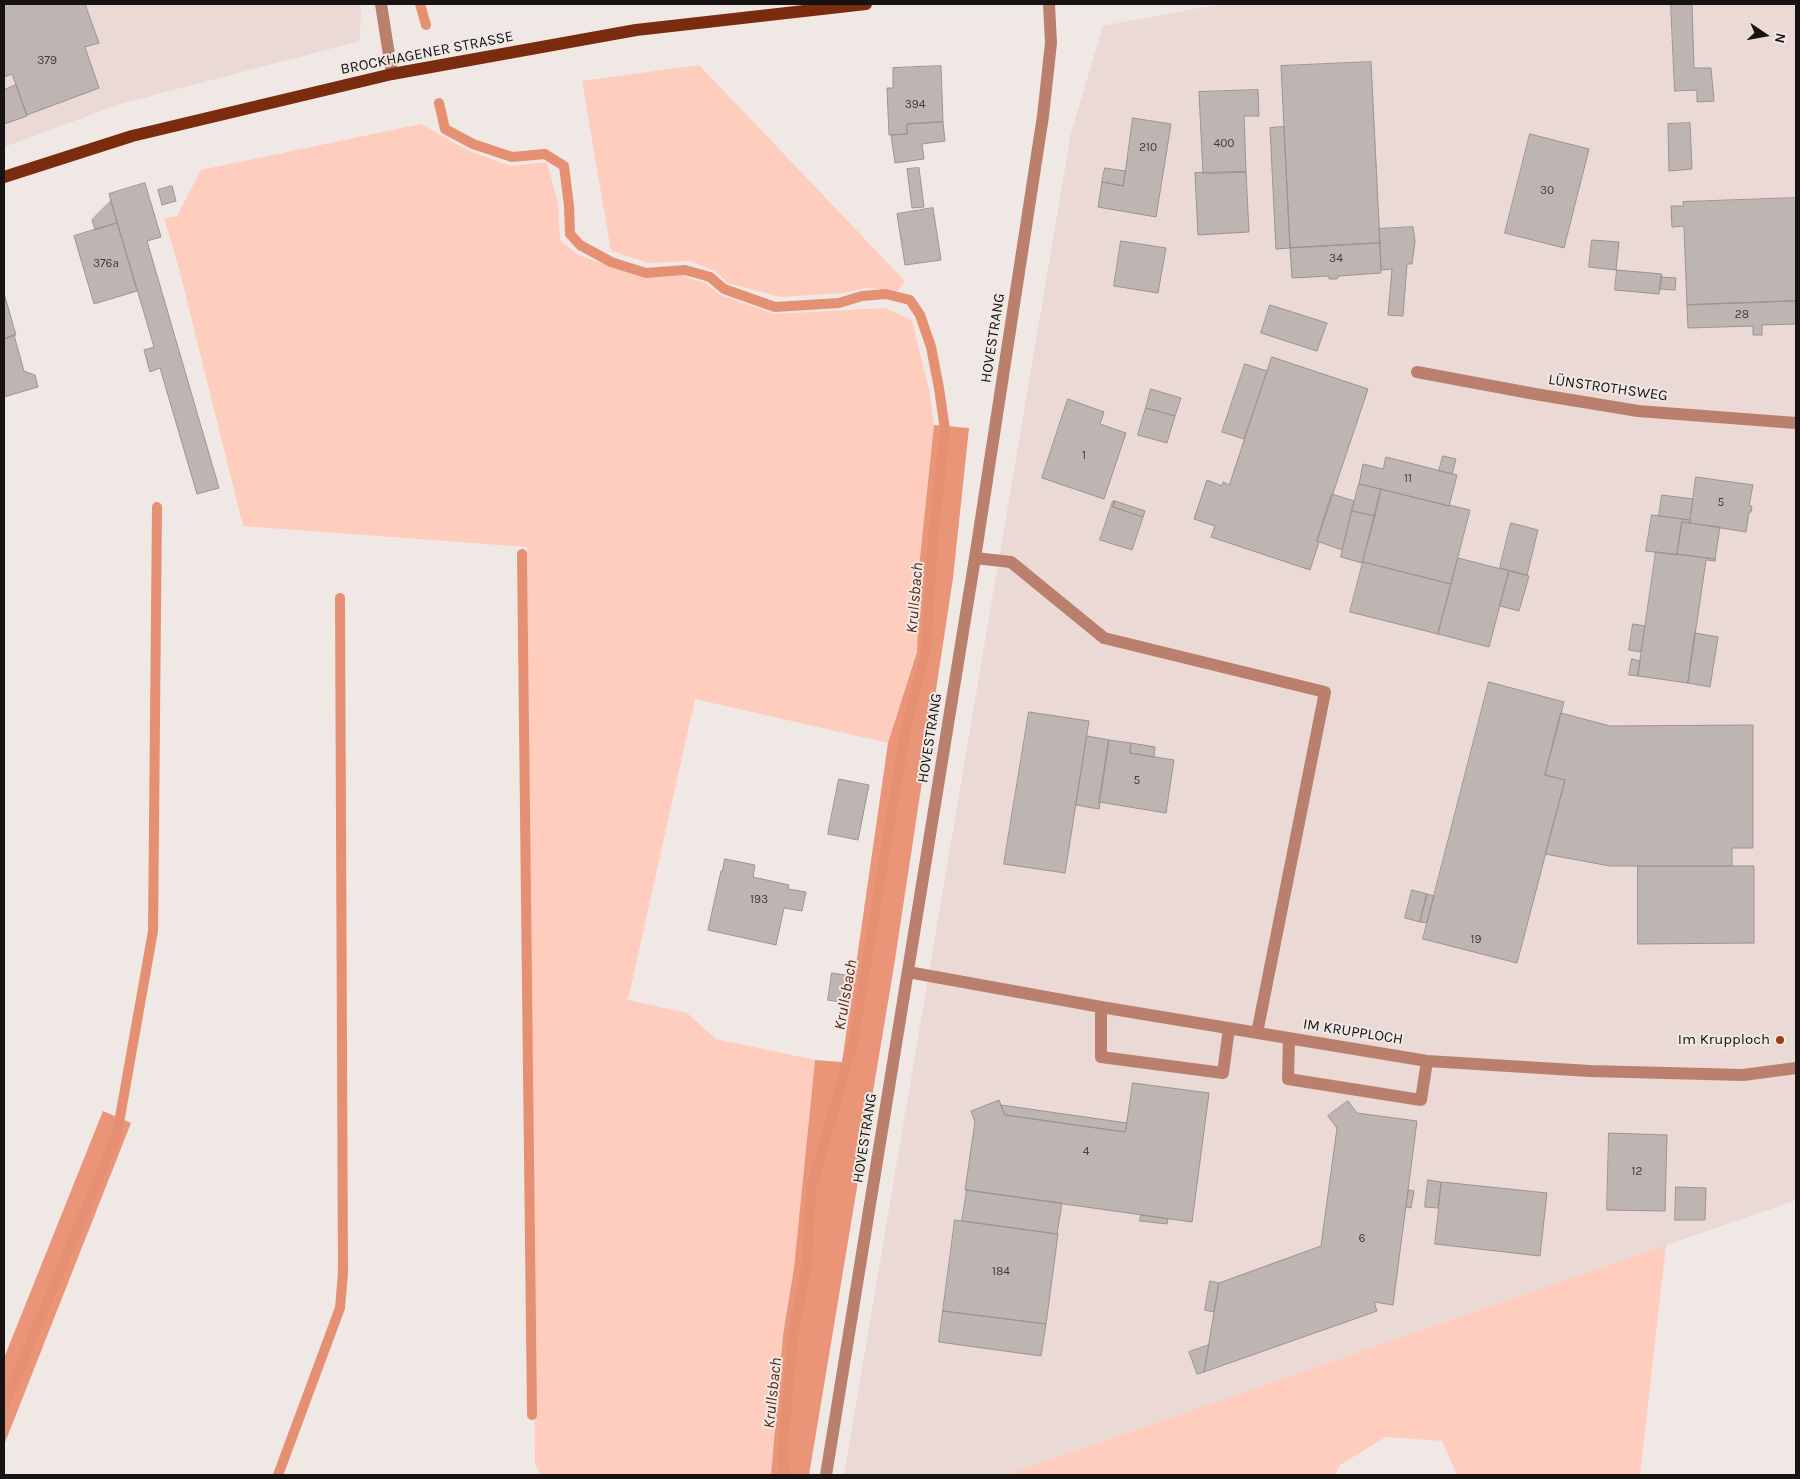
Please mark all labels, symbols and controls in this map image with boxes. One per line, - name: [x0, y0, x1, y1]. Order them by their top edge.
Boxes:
- north arrow: [1740, 10, 1790, 60]
- street label: BROCKHAGENER STRASSE: [339, 27, 515, 79]
- text: N: [1771, 32, 1790, 45]
- house number: 379: [37, 54, 57, 68]
- house number: 394: [905, 98, 925, 112]
- house number: 400: [1214, 137, 1234, 151]
- house number: 210: [1139, 141, 1157, 155]
- house number: 30: [1540, 184, 1554, 198]
- house number: 34: [1329, 252, 1343, 266]
- house number: 376a: [93, 257, 119, 271]
- street label: HOVESTRANG: [977, 292, 1009, 384]
- house number: 28: [1735, 308, 1749, 322]
- street label: LÜNSTROTHSWEG: [1547, 371, 1669, 405]
- house number: 1: [1082, 449, 1086, 463]
- house number: 11: [1404, 472, 1412, 486]
- house number: 5: [1718, 496, 1724, 510]
- water label: Krullsbach: [902, 562, 928, 634]
- street label: HOVESTRANG: [914, 692, 946, 784]
- house number: 5: [1134, 774, 1140, 788]
- house number: 193: [750, 893, 768, 907]
- house number: 19: [1471, 933, 1481, 947]
- water label: Krullsbach: [830, 958, 862, 1032]
- street label: IM KRUPPLOCH: [1302, 1015, 1404, 1049]
- place label: Im Krupploch: [1678, 1031, 1770, 1049]
- marker: Im Krupploch: [1774, 1034, 1786, 1046]
- street label: HOVESTRANG: [849, 1092, 881, 1184]
- house number: 4: [1083, 1145, 1089, 1159]
- house number: 12: [1632, 1165, 1642, 1179]
- house number: 6: [1359, 1232, 1365, 1246]
- house number: 184: [992, 1265, 1010, 1279]
- water label: Krullsbach: [760, 1357, 786, 1429]

